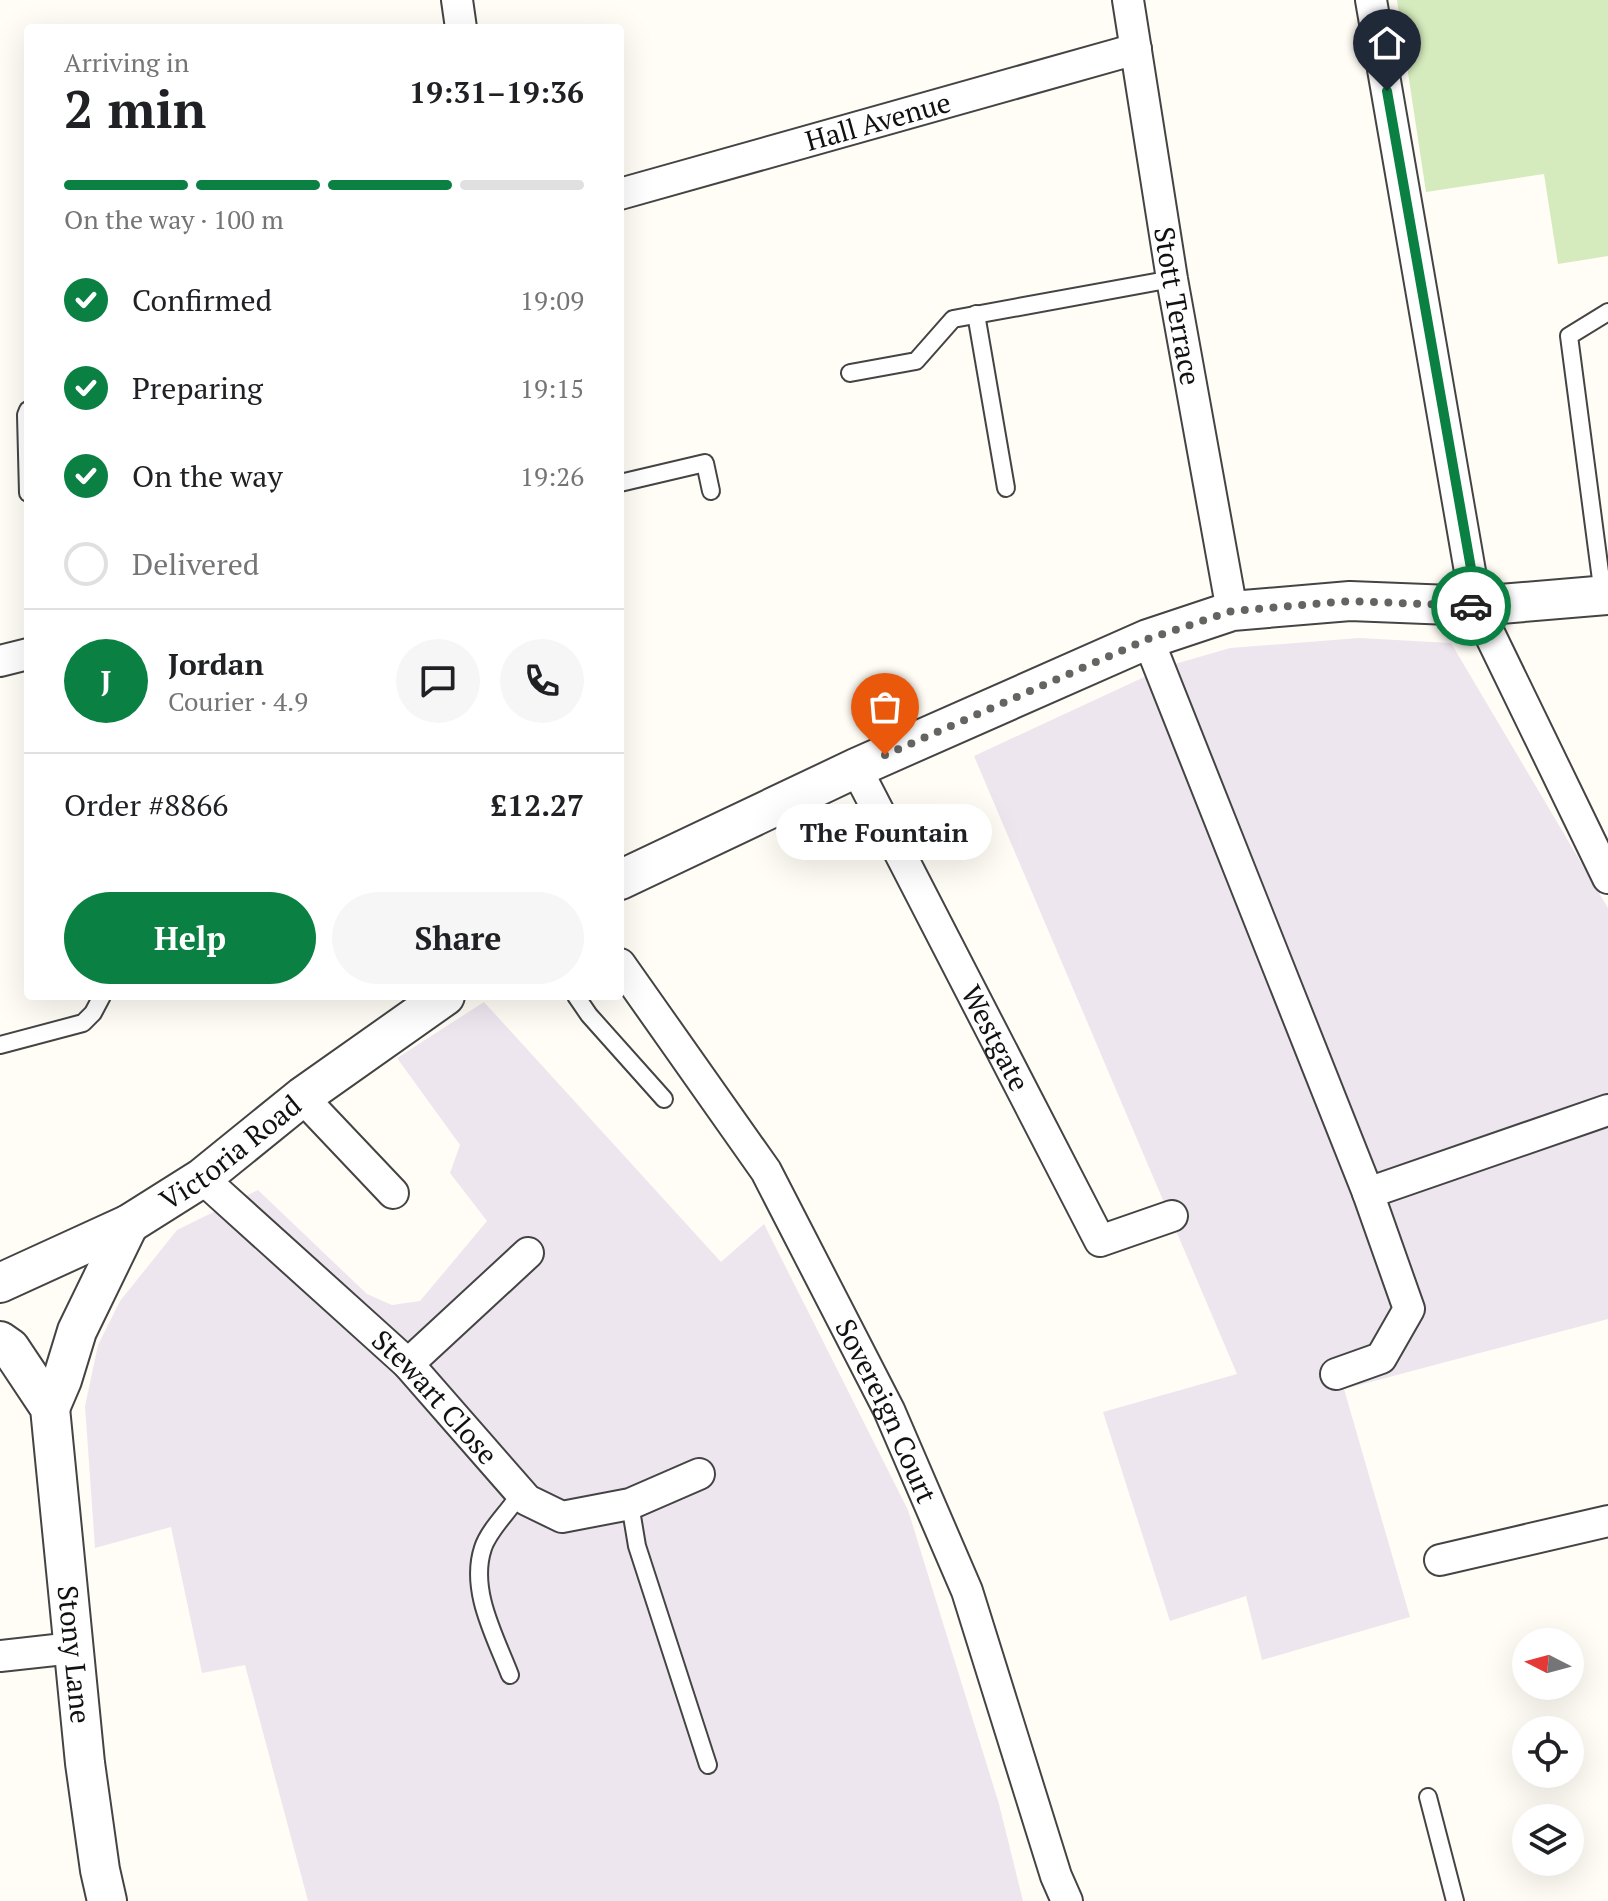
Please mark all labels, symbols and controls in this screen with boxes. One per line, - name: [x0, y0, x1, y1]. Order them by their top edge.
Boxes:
- pin: [1353, 9, 1421, 91]
- icon: home: [1365, 21, 1409, 65]
- text: Arriving in: [64, 45, 189, 79]
- text: 19:31–19:36: [409, 72, 584, 112]
- text: 2 min: [64, 74, 206, 143]
- street label: Hall Avenue: [801, 83, 955, 159]
- text: On the way · 100 m: [64, 202, 284, 236]
- street label: Stott Terrace: [1146, 224, 1210, 388]
- icon: check: [64, 278, 108, 322]
- text: Confirmed: [132, 280, 272, 320]
- text: 19:09: [520, 283, 584, 317]
- icon: check: [64, 366, 108, 410]
- text: Preparing: [132, 368, 263, 408]
- text: 19:15: [520, 371, 584, 405]
- icon: check: [64, 454, 108, 498]
- text: On the way: [132, 456, 283, 496]
- text: 19:26: [520, 459, 584, 493]
- text: Delivered: [132, 544, 259, 584]
- courier: [1431, 566, 1511, 646]
- icon: car: [1449, 584, 1493, 628]
- button: chat: [396, 639, 480, 723]
- button: phone: [500, 639, 584, 723]
- text: Jordan: [168, 644, 264, 684]
- text: J: [101, 661, 111, 701]
- pin: [851, 673, 919, 755]
- text: Courier · 4.9: [168, 684, 308, 718]
- icon: bag: [863, 685, 907, 729]
- text: Order #8866: [64, 785, 228, 825]
- text: £12.27: [490, 785, 584, 825]
- callout: The Fountain: [777, 803, 993, 859]
- text: The Fountain: [800, 815, 968, 849]
- button: Help: [64, 892, 316, 984]
- button: Share: [332, 892, 584, 984]
- street label: Westgate: [953, 979, 1038, 1097]
- street label: Victoria Road: [152, 1086, 308, 1218]
- street label: Sovereign Court: [827, 1313, 946, 1509]
- street label: Stewart Close: [364, 1321, 506, 1472]
- street label: Stony Lane: [50, 1584, 100, 1725]
- north arrow: [1512, 1628, 1584, 1700]
- map controls: [1512, 1628, 1584, 1876]
- button: locate: [1512, 1716, 1584, 1788]
- button: layers: [1512, 1804, 1584, 1876]

